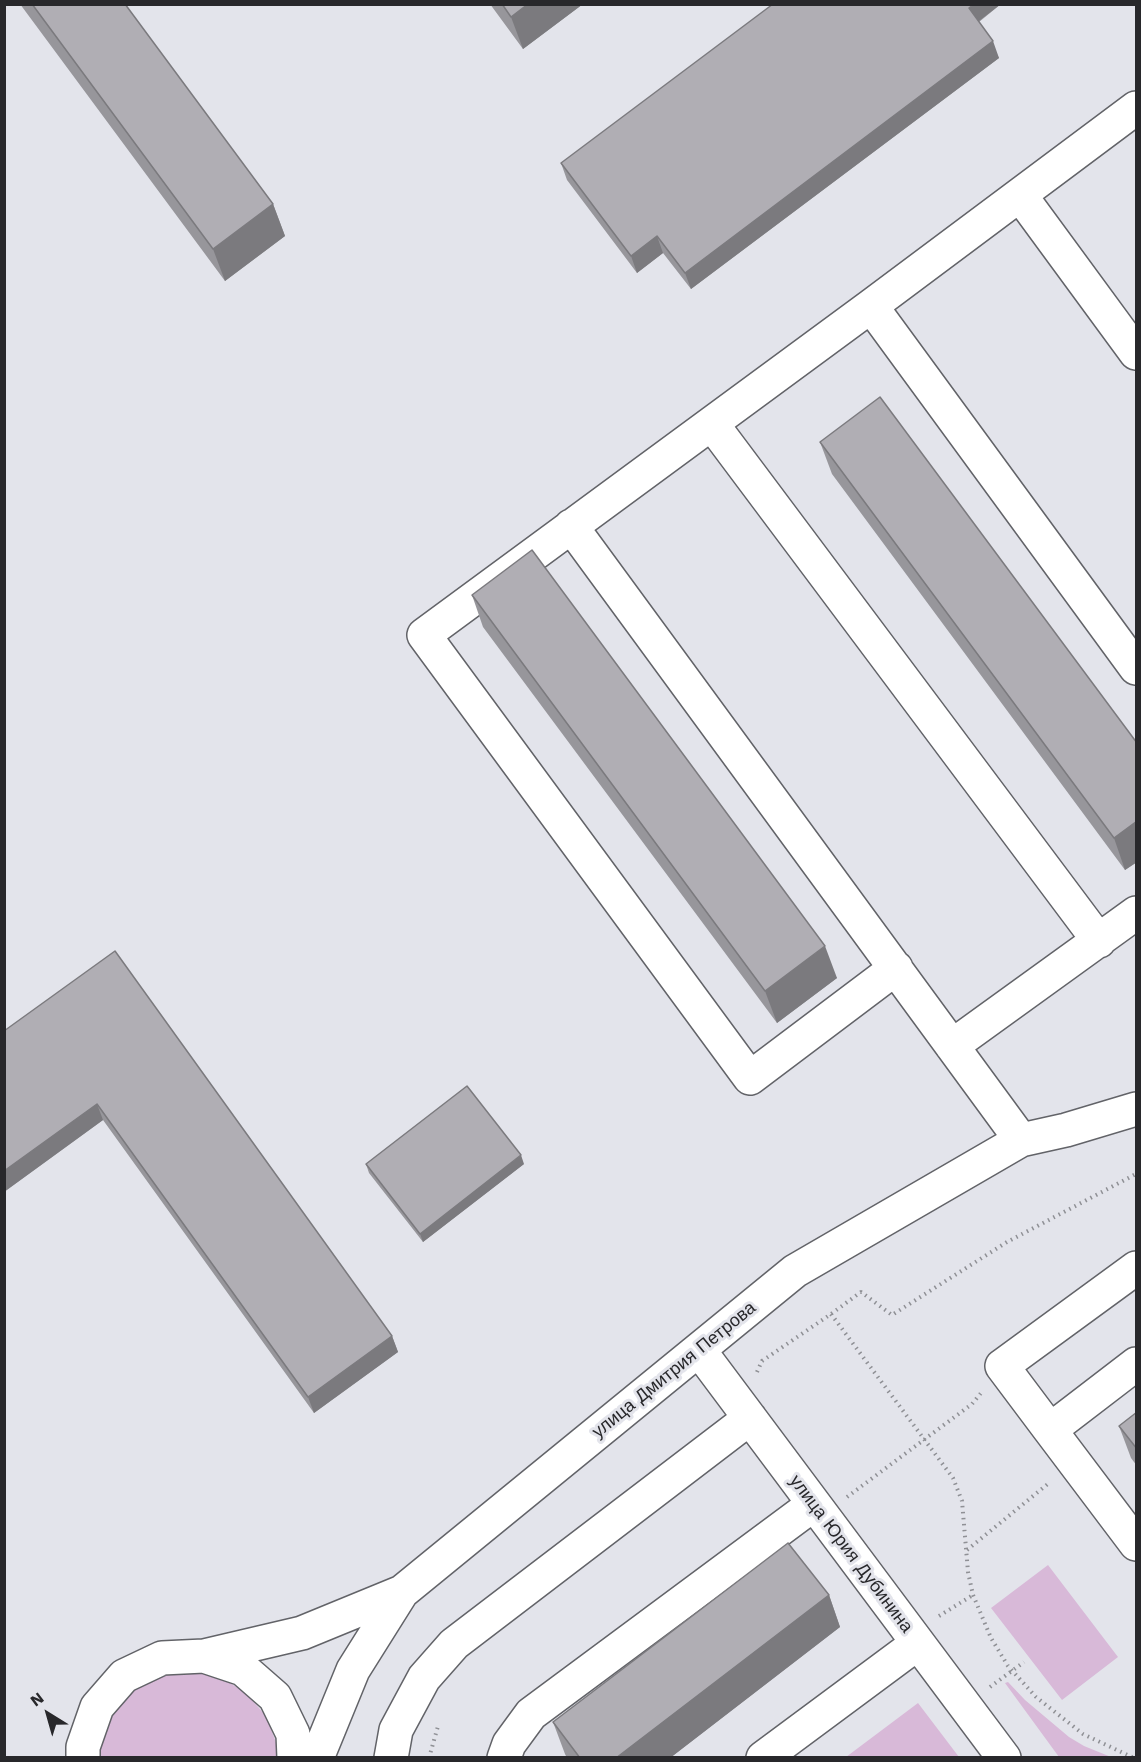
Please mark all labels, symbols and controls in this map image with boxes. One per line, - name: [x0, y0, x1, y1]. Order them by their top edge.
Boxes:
- street label: улица Дмитрия Петрова: [588, 1297, 760, 1443]
- street label: улица Юрия Дубинина: [785, 1471, 917, 1637]
- north arrow: [18, 1684, 78, 1744]
- text: N: [26, 1688, 47, 1710]

